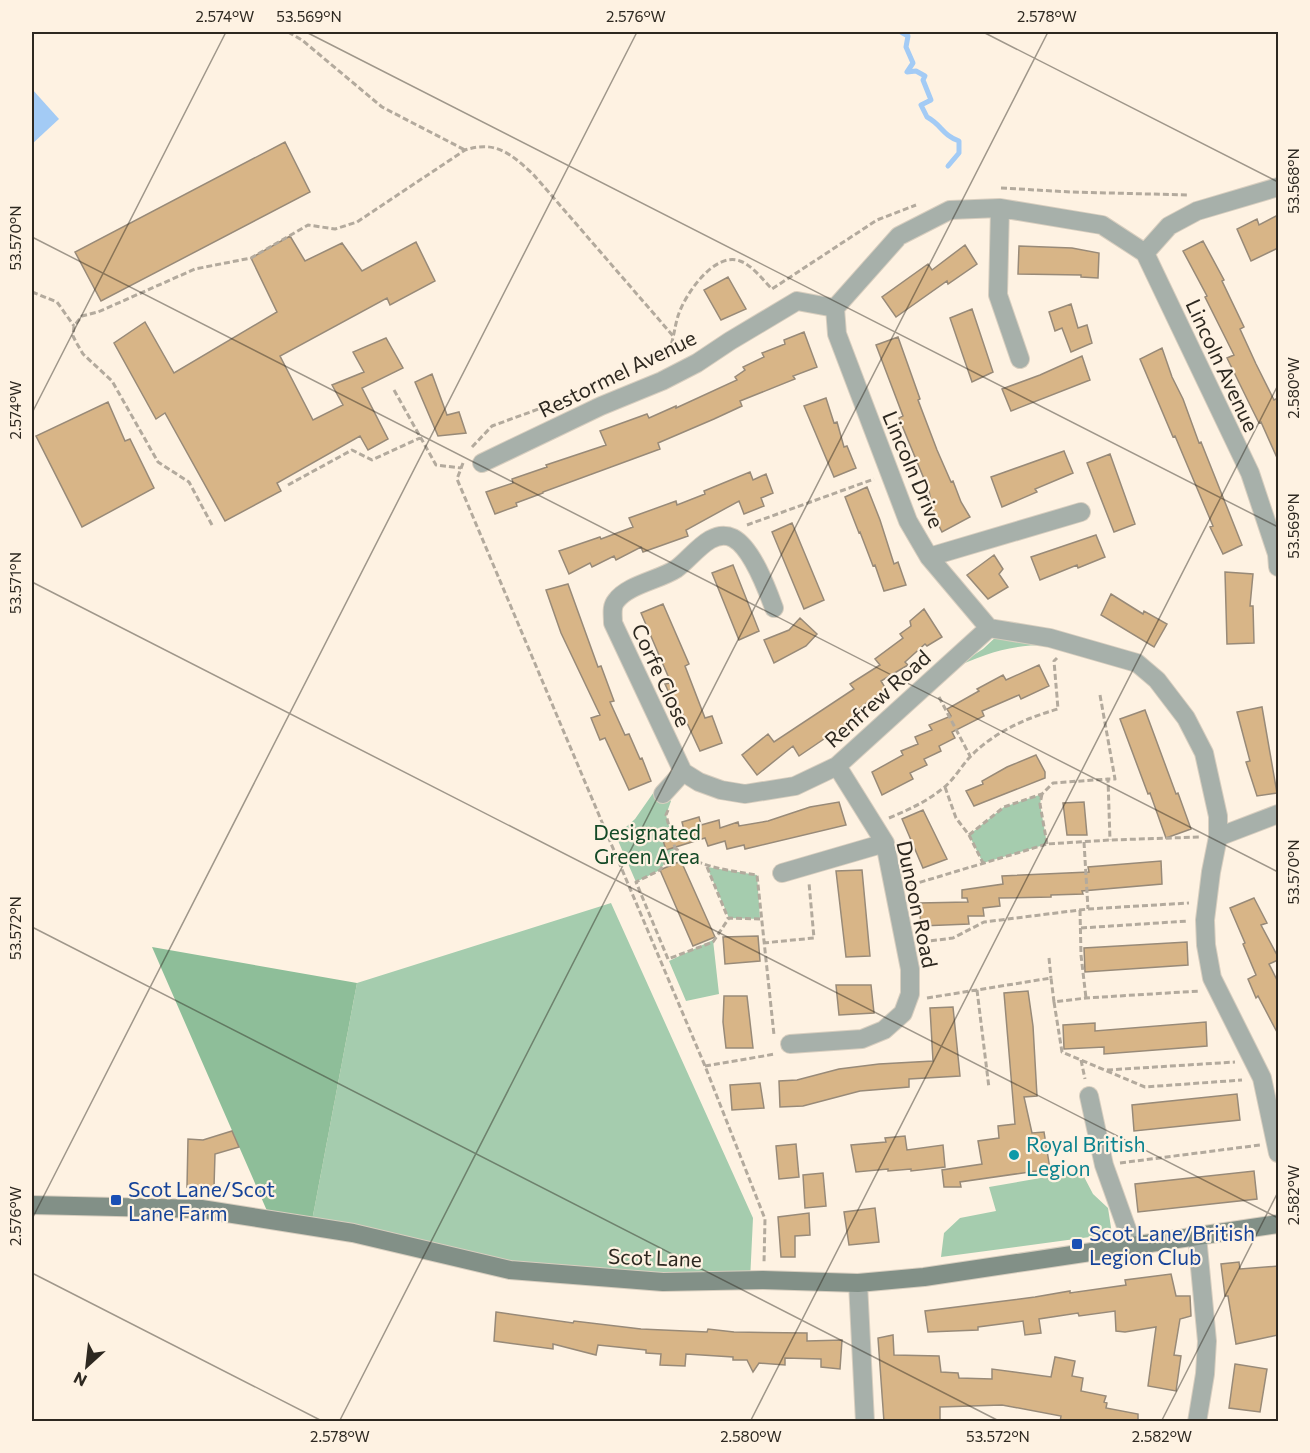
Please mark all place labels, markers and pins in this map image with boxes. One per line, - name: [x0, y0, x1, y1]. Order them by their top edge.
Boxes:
- place label: Royal British Legion: [1026, 1131, 1146, 1180]
- marker: Royal British Legion: [1007, 1148, 1021, 1162]
- place label: Scot Lane/Scot Lane Farm: [128, 1176, 275, 1225]
- marker: Scot Lane/Scot Lane Farm: [109, 1193, 123, 1207]
- place label: Scot Lane/British Legion Club: [1089, 1220, 1255, 1269]
- marker: Scot Lane/British Legion Club: [1070, 1237, 1084, 1251]

